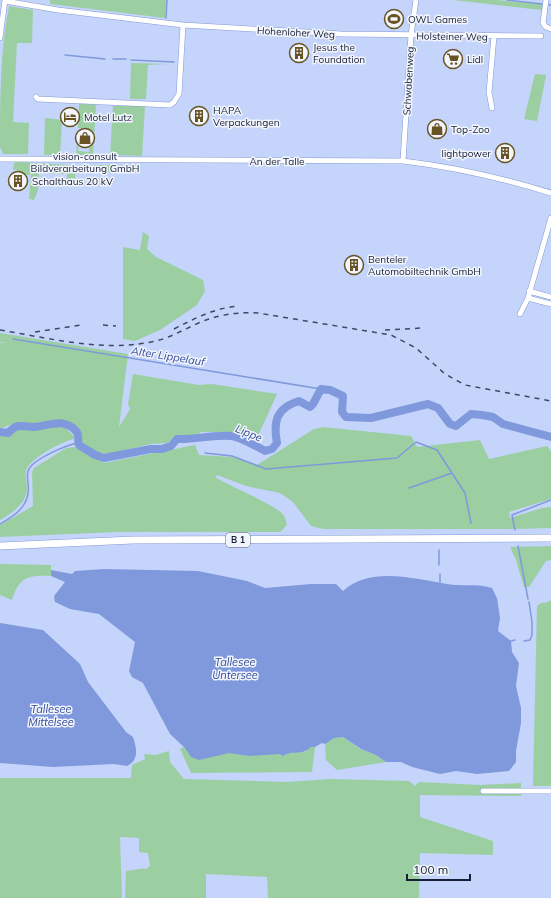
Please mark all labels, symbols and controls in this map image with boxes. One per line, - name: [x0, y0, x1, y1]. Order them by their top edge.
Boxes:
- sports icon: OWL Games: [383, 8, 405, 30]
- place label: OWL Games: [408, 13, 467, 26]
- street label: Hohenloher Weg: [257, 24, 335, 41]
- street label: Holsteiner Weg: [416, 29, 488, 44]
- place label: Jesus the Foundation: [313, 41, 365, 66]
- building icon: Jesus the Foundation: [288, 42, 310, 64]
- street label: Schwabenweg: [400, 46, 417, 116]
- supermarket icon: Lidl: [442, 48, 464, 70]
- place label: Lidl: [467, 53, 483, 66]
- place label: HAPA Verpackungen: [213, 104, 280, 129]
- building icon: HAPA Verpackungen: [188, 105, 210, 127]
- hotel icon: Motel Lutz: [59, 106, 81, 128]
- place label: Motel Lutz: [84, 111, 132, 124]
- shop icon: Top-Zoo: [426, 118, 448, 140]
- place label: Top-Zoo: [451, 123, 490, 136]
- shop icon: vision-consult Bildverarbeitung GmbH: [74, 127, 96, 149]
- building icon: lightpower: [494, 142, 516, 164]
- place label: lightpower: [442, 147, 491, 160]
- place label: vision-consult Bildverarbeitung GmbH: [31, 150, 139, 175]
- street label: An der Talle: [250, 155, 304, 168]
- building icon: Schalthaus 20 kV: [7, 170, 29, 192]
- place label: Schalthaus 20 kV: [32, 175, 113, 188]
- place label: Benteler Automobiltechnik GmbH: [368, 253, 481, 278]
- building icon: Benteler Automobiltechnik GmbH: [343, 254, 365, 276]
- water label: Alter Lippelauf: [129, 343, 207, 369]
- water label: Lippe: [233, 421, 265, 445]
- road number: B 1: [226, 533, 250, 547]
- water label: Tallesee Untersee: [212, 655, 258, 682]
- water label: Tallesee Mittelsee: [28, 702, 74, 729]
- scale bar: [407, 856, 470, 882]
- text: 100 m: [413, 862, 448, 877]

